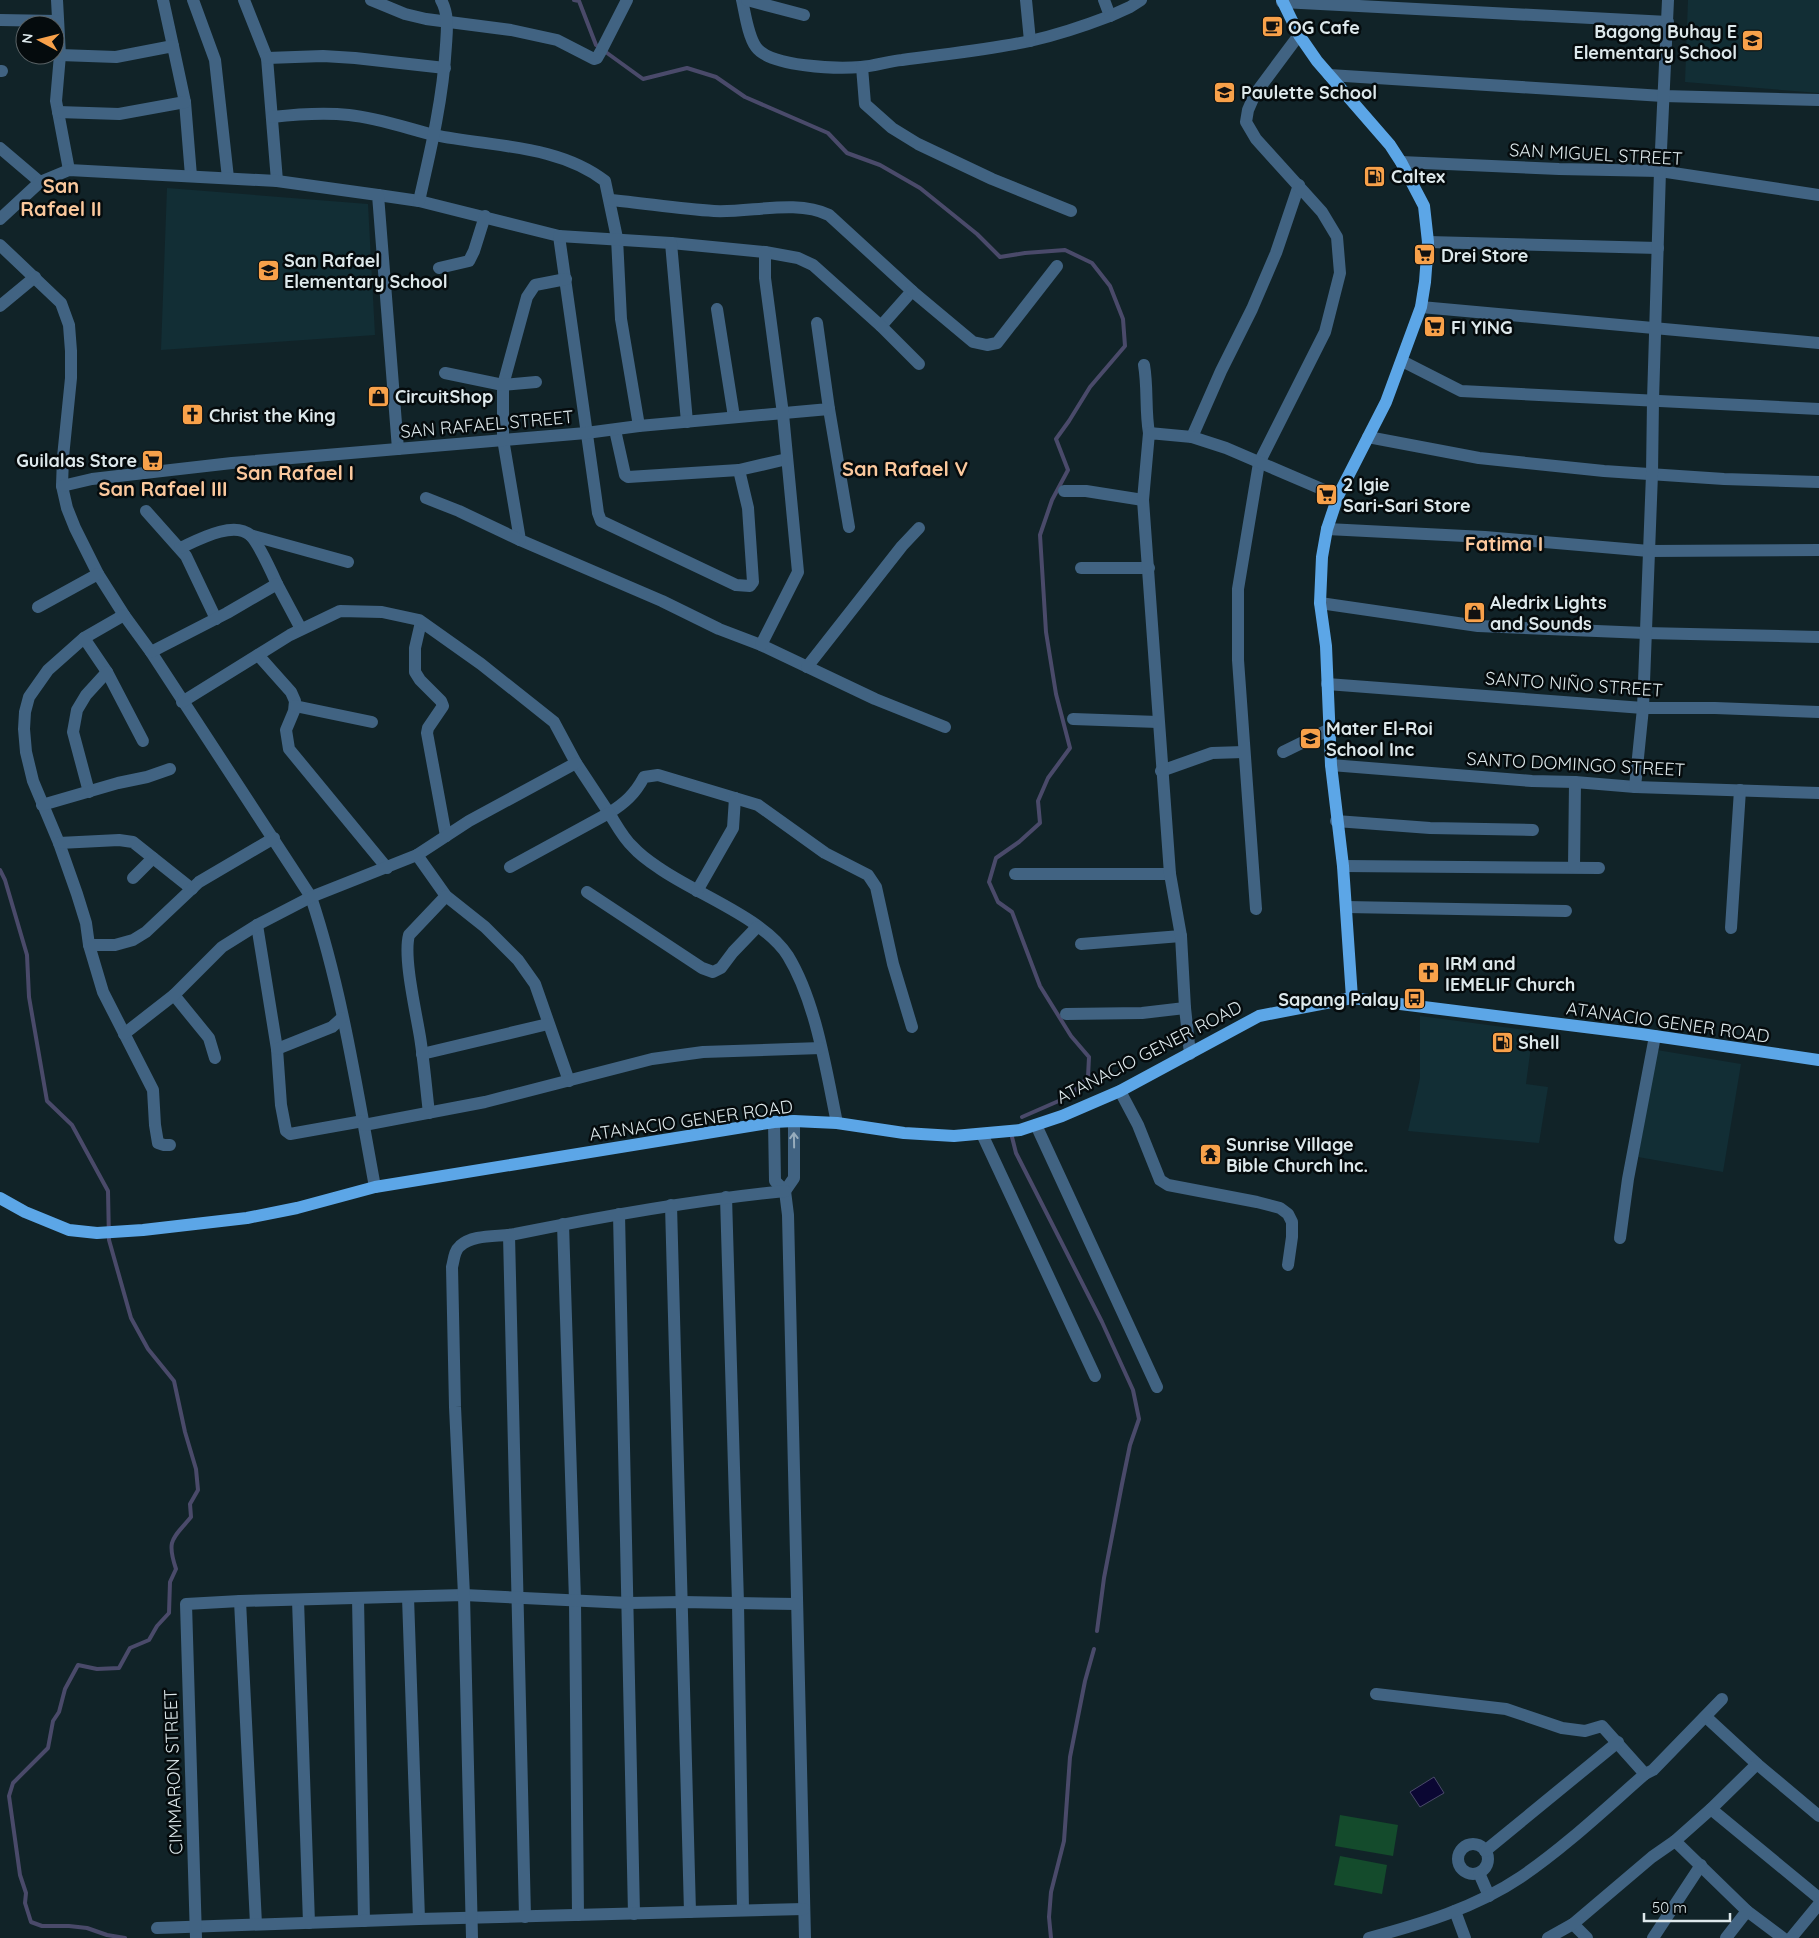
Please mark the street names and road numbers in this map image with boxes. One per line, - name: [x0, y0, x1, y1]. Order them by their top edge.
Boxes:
- street label: SAN MIGUEL STREET: [1509, 138, 1683, 170]
- street label: SAN RAFAEL STREET: [399, 405, 575, 443]
- street label: SANTO NIÑO STREET: [1484, 666, 1664, 702]
- street label: SANTO DOMINGO STREET: [1466, 747, 1686, 781]
- street label: ATANACIO GENER ROAD: [1052, 995, 1246, 1109]
- street label: ATANACIO GENER ROAD: [1565, 996, 1771, 1048]
- street label: ATANACIO GENER ROAD: [588, 1094, 794, 1146]
- street label: CIMMARON STREET: [159, 1689, 187, 1855]

